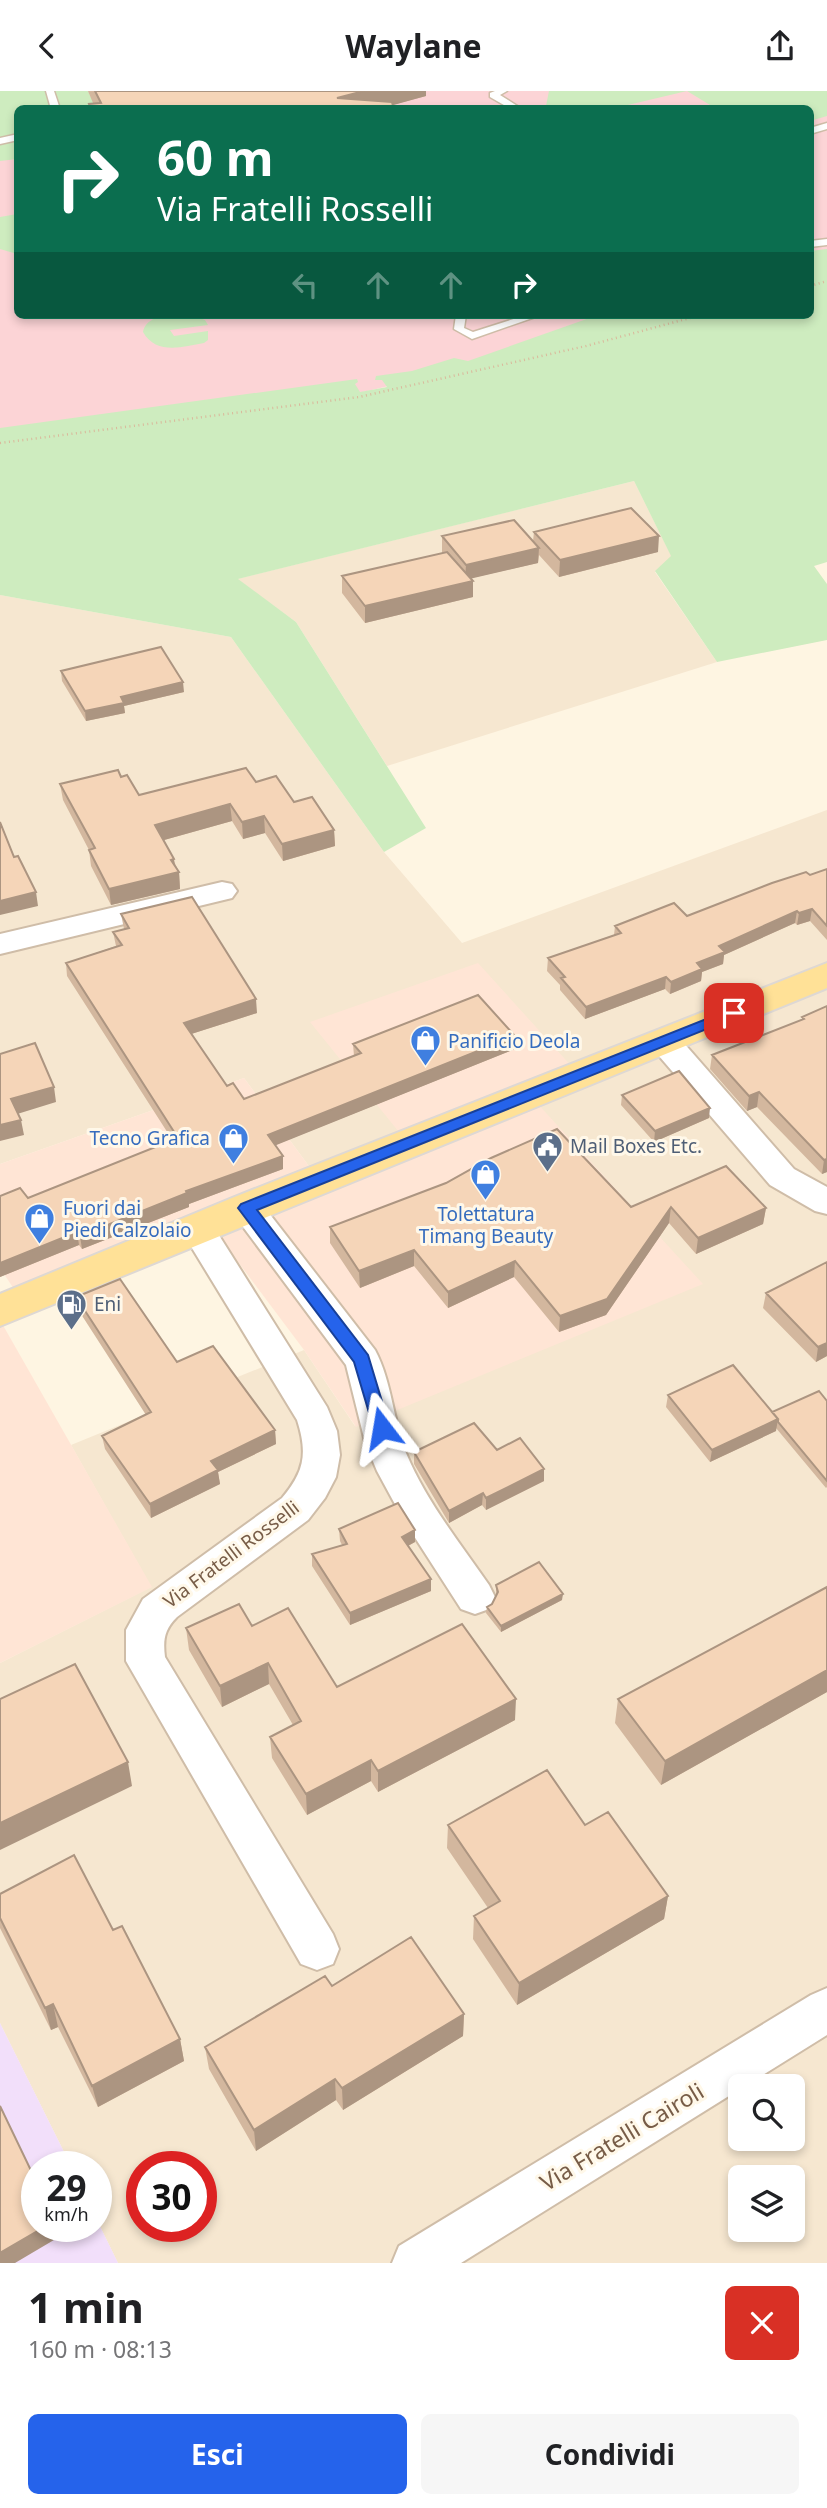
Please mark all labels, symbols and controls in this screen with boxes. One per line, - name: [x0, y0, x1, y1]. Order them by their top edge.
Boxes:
- text: Waylane: [345, 24, 482, 67]
- icon: back: [28, 27, 66, 65]
- icon: share: [761, 27, 799, 65]
- text: 60 m: [157, 124, 274, 190]
- icon: right: [42, 133, 133, 224]
- text: Via Fratelli Rosselli: [157, 187, 433, 230]
- icon: left: [286, 266, 324, 304]
- icon: ahead: [359, 266, 397, 304]
- icon: ahead: [432, 266, 470, 304]
- icon: right: [505, 266, 543, 304]
- pin: [704, 983, 764, 1043]
- icon: arrive: [715, 994, 753, 1032]
- shop icon: Panificio Deola: [408, 1024, 442, 1068]
- place label: Panificio Deola: [448, 1028, 580, 1054]
- shop icon: Tecno Grafica: [216, 1121, 250, 1165]
- place label: Tecno Grafica: [90, 1125, 210, 1151]
- public building icon: Mail Boxes Etc.: [530, 1129, 564, 1173]
- place label: Mail Boxes Etc.: [570, 1133, 702, 1159]
- shop icon: Tolettatura Timang Beauty: [469, 1158, 503, 1202]
- place label: Fuori dai Piedi Calzolaio: [63, 1195, 192, 1243]
- place label: Tolettatura Timang Beauty: [419, 1201, 553, 1249]
- shop icon: Fuori dai Piedi Calzolaio: [23, 1202, 57, 1246]
- fuel station icon: Eni: [54, 1287, 88, 1331]
- place label: Eni: [94, 1291, 121, 1317]
- position arrow: [345, 1391, 419, 1465]
- street label: Via Fratelli Rosselli: [158, 1494, 304, 1614]
- map controls: [728, 2074, 805, 2242]
- button: search: [728, 2074, 805, 2151]
- street label: Via Fratelli Cairoli: [534, 2075, 709, 2198]
- speed limit sign: 30: [126, 2151, 217, 2242]
- text: 29: [46, 2164, 87, 2211]
- button: layers: [728, 2165, 805, 2242]
- text: km/h: [44, 2202, 89, 2226]
- text: 1 min: [28, 2278, 144, 2335]
- button: close: [725, 2286, 799, 2360]
- text: 160 m · 08:13: [28, 2333, 172, 2365]
- button: Esci: [28, 2414, 407, 2494]
- button: Condividi: [421, 2414, 799, 2494]

